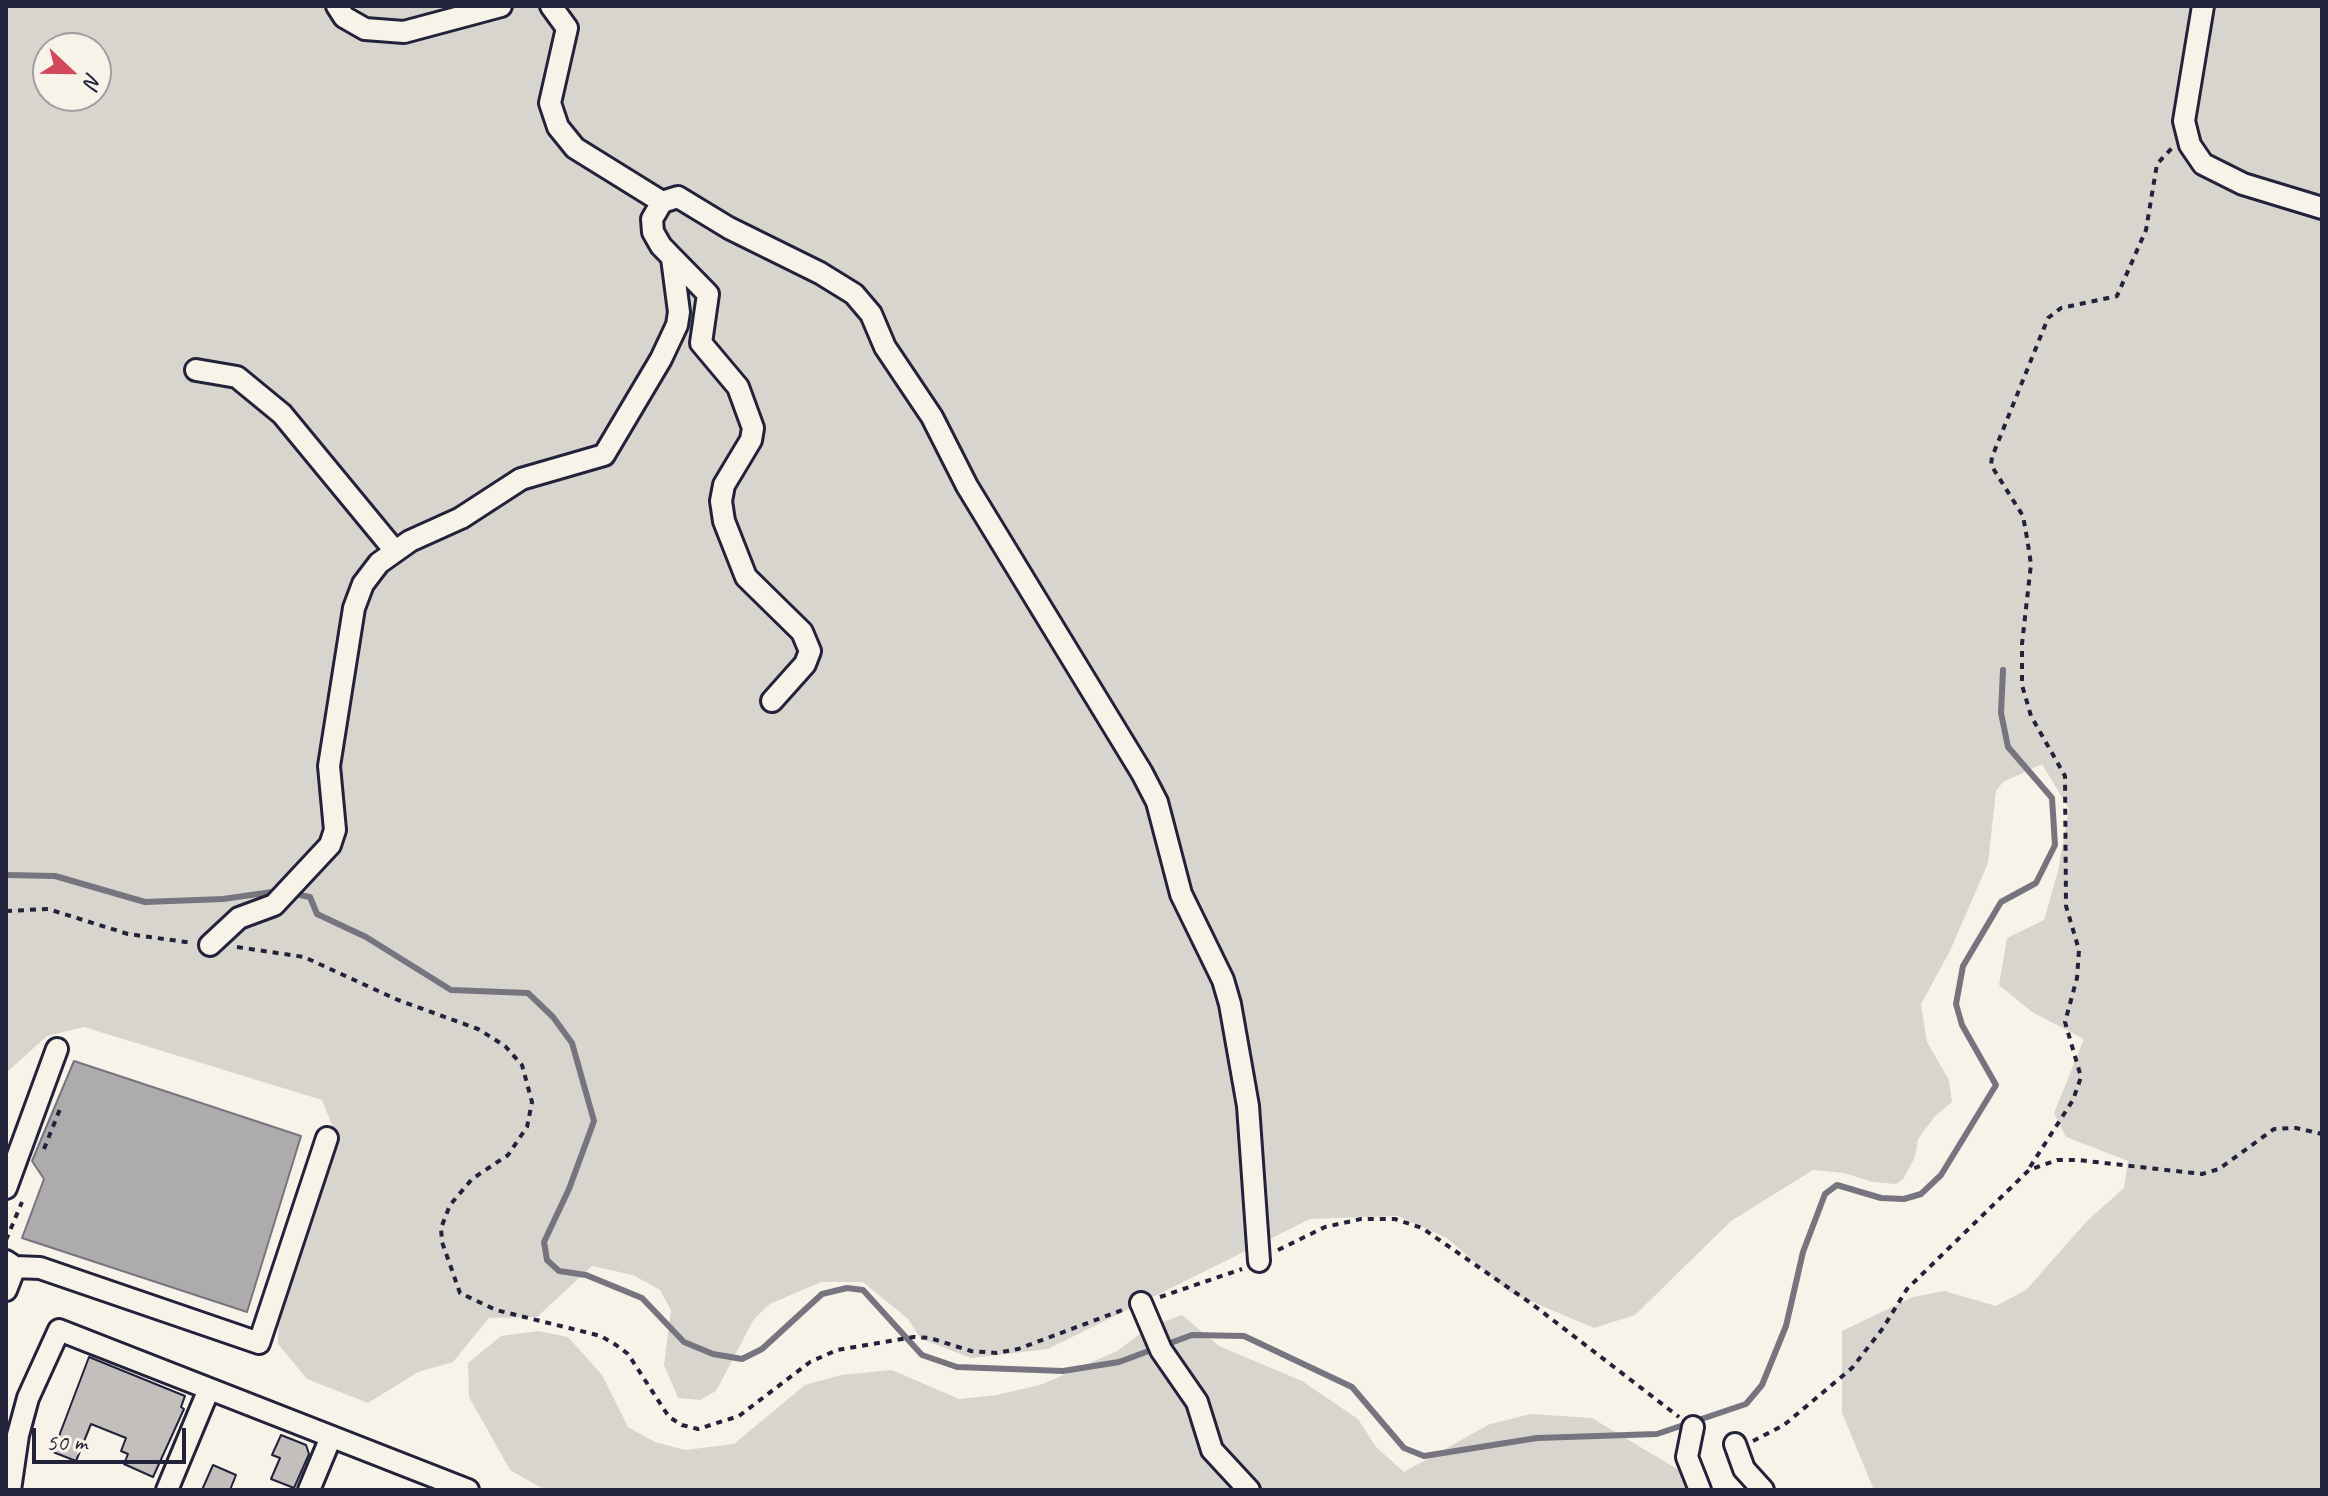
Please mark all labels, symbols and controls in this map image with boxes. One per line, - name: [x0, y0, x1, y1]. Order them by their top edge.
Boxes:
- north arrow: [32, 32, 112, 112]
- text: N: [77, 69, 108, 92]
- scale bar: [36, 1412, 190, 1462]
- text: 50 m: [46, 1427, 87, 1457]

